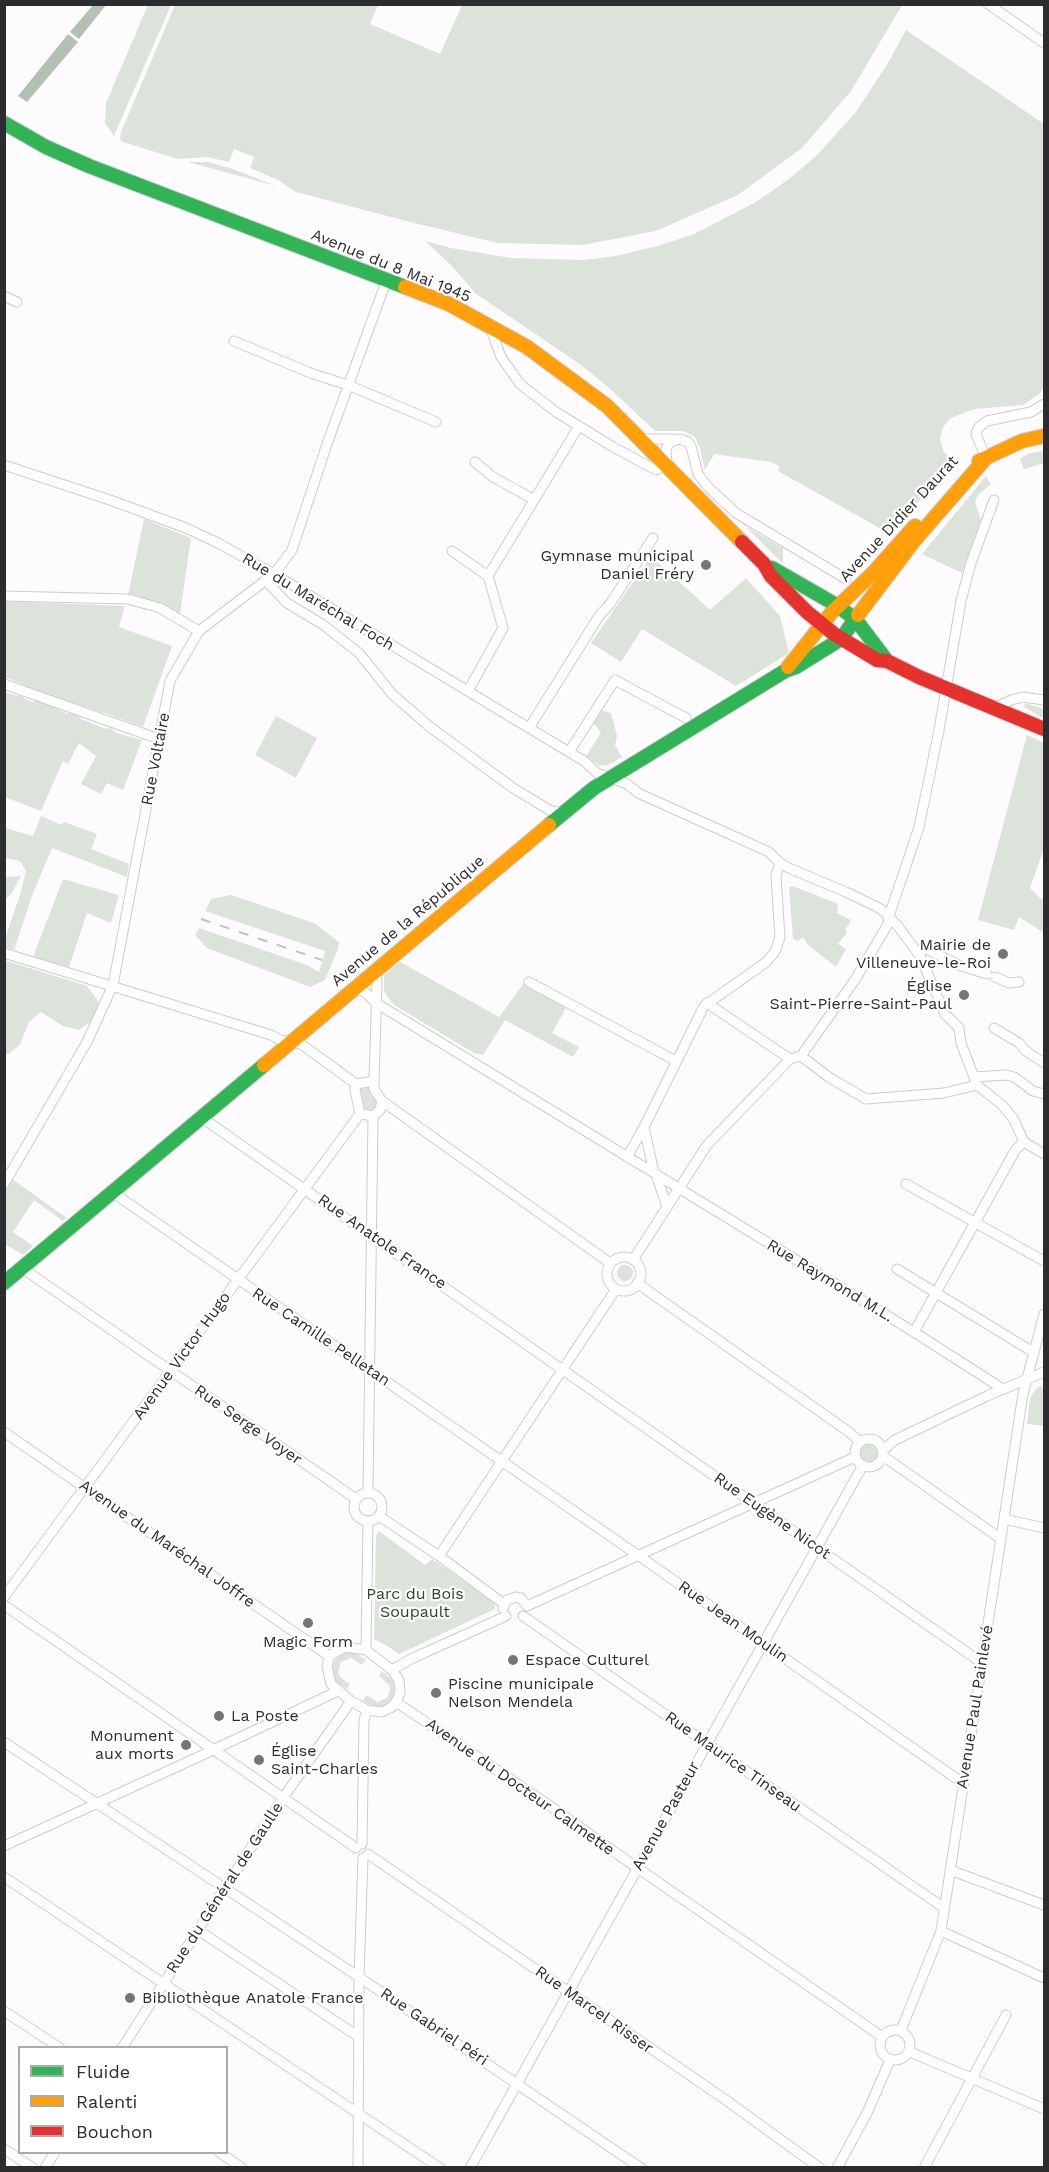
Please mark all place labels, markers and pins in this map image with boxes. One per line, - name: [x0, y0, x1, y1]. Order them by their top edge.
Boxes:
- place label: Gymnase municipal Daniel Fréry: [540, 546, 694, 584]
- marker: Gymnase municipal Daniel Fréry: [699, 558, 713, 572]
- place label: Mairie de Villeneuve-le-Roi: [856, 935, 991, 973]
- marker: Mairie de Villeneuve-le-Roi: [996, 947, 1010, 961]
- place label: Église Saint-Pierre-Saint-Paul: [770, 976, 952, 1014]
- marker: Église Saint-Pierre-Saint-Paul: [957, 988, 971, 1002]
- marker: Magic Form: [301, 1616, 315, 1630]
- place label: Magic Form: [263, 1632, 353, 1652]
- place label: Espace Culturel: [525, 1650, 649, 1670]
- marker: Espace Culturel: [506, 1653, 520, 1667]
- place label: Piscine municipale Nelson Mendela: [448, 1674, 594, 1712]
- marker: Piscine municipale Nelson Mendela: [429, 1686, 443, 1700]
- place label: La Poste: [231, 1706, 299, 1726]
- marker: La Poste: [212, 1709, 226, 1723]
- place label: Monument aux morts: [90, 1726, 174, 1764]
- marker: Monument aux morts: [179, 1738, 193, 1752]
- place label: Église Saint-Charles: [271, 1741, 378, 1779]
- marker: Église Saint-Charles: [252, 1753, 266, 1767]
- place label: Bibliothèque Anatole France: [142, 1988, 363, 2008]
- marker: Bibliothèque Anatole France: [123, 1991, 137, 2005]

